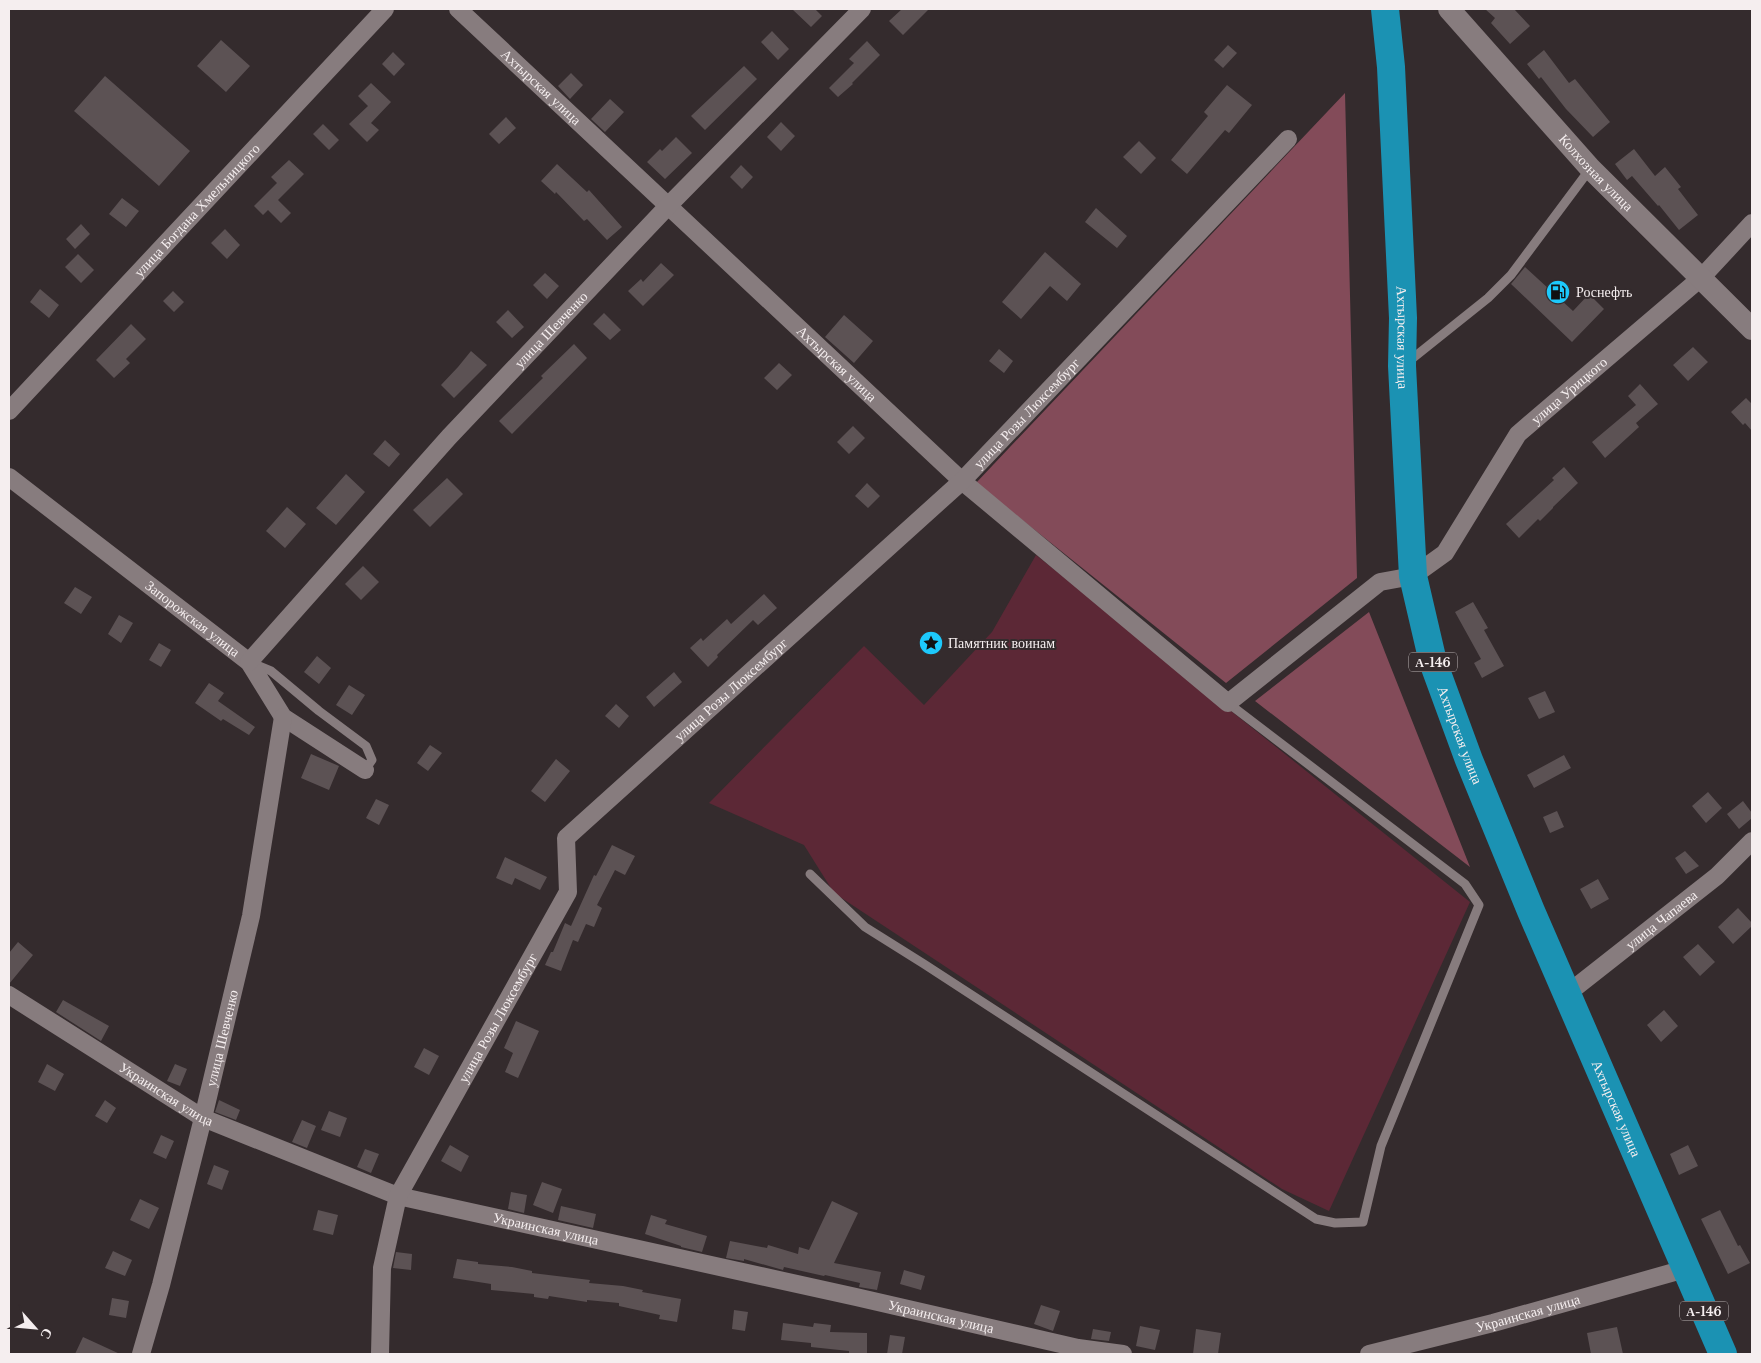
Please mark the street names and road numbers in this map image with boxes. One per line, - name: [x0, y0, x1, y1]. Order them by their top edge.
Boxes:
- street label: Ахтырская улица: [497, 45, 586, 129]
- street label: Колхозная улица: [1555, 130, 1638, 216]
- street label: улица Богдана Хмельницкого: [130, 140, 264, 281]
- street label: Ахтырская улица: [1392, 285, 1412, 390]
- street label: улица Шевченко: [510, 288, 591, 372]
- street label: Ахтырская улица: [793, 322, 881, 406]
- street label: улица Урицкого: [1527, 353, 1611, 428]
- street label: улица Розы Люксембург: [970, 354, 1084, 472]
- street label: Запорожская улица: [142, 576, 244, 661]
- street label: улица Розы Люксембург: [670, 634, 791, 745]
- road number: А-146: [1409, 652, 1457, 672]
- street label: Ахтырская улица: [1434, 683, 1487, 787]
- street label: улица Чапаева: [1622, 886, 1701, 954]
- street label: улица Розы Люксембург: [454, 949, 541, 1086]
- street label: улица Шевченко: [202, 988, 242, 1088]
- street label: Ахтырская улица: [1588, 1057, 1646, 1160]
- street label: Украинская улица: [116, 1058, 217, 1130]
- street label: Украинская улица: [491, 1208, 601, 1249]
- street label: Украинская улица: [1474, 1290, 1583, 1336]
- street label: Украинская улица: [886, 1296, 996, 1338]
- road number: А-146: [1680, 1302, 1728, 1320]

